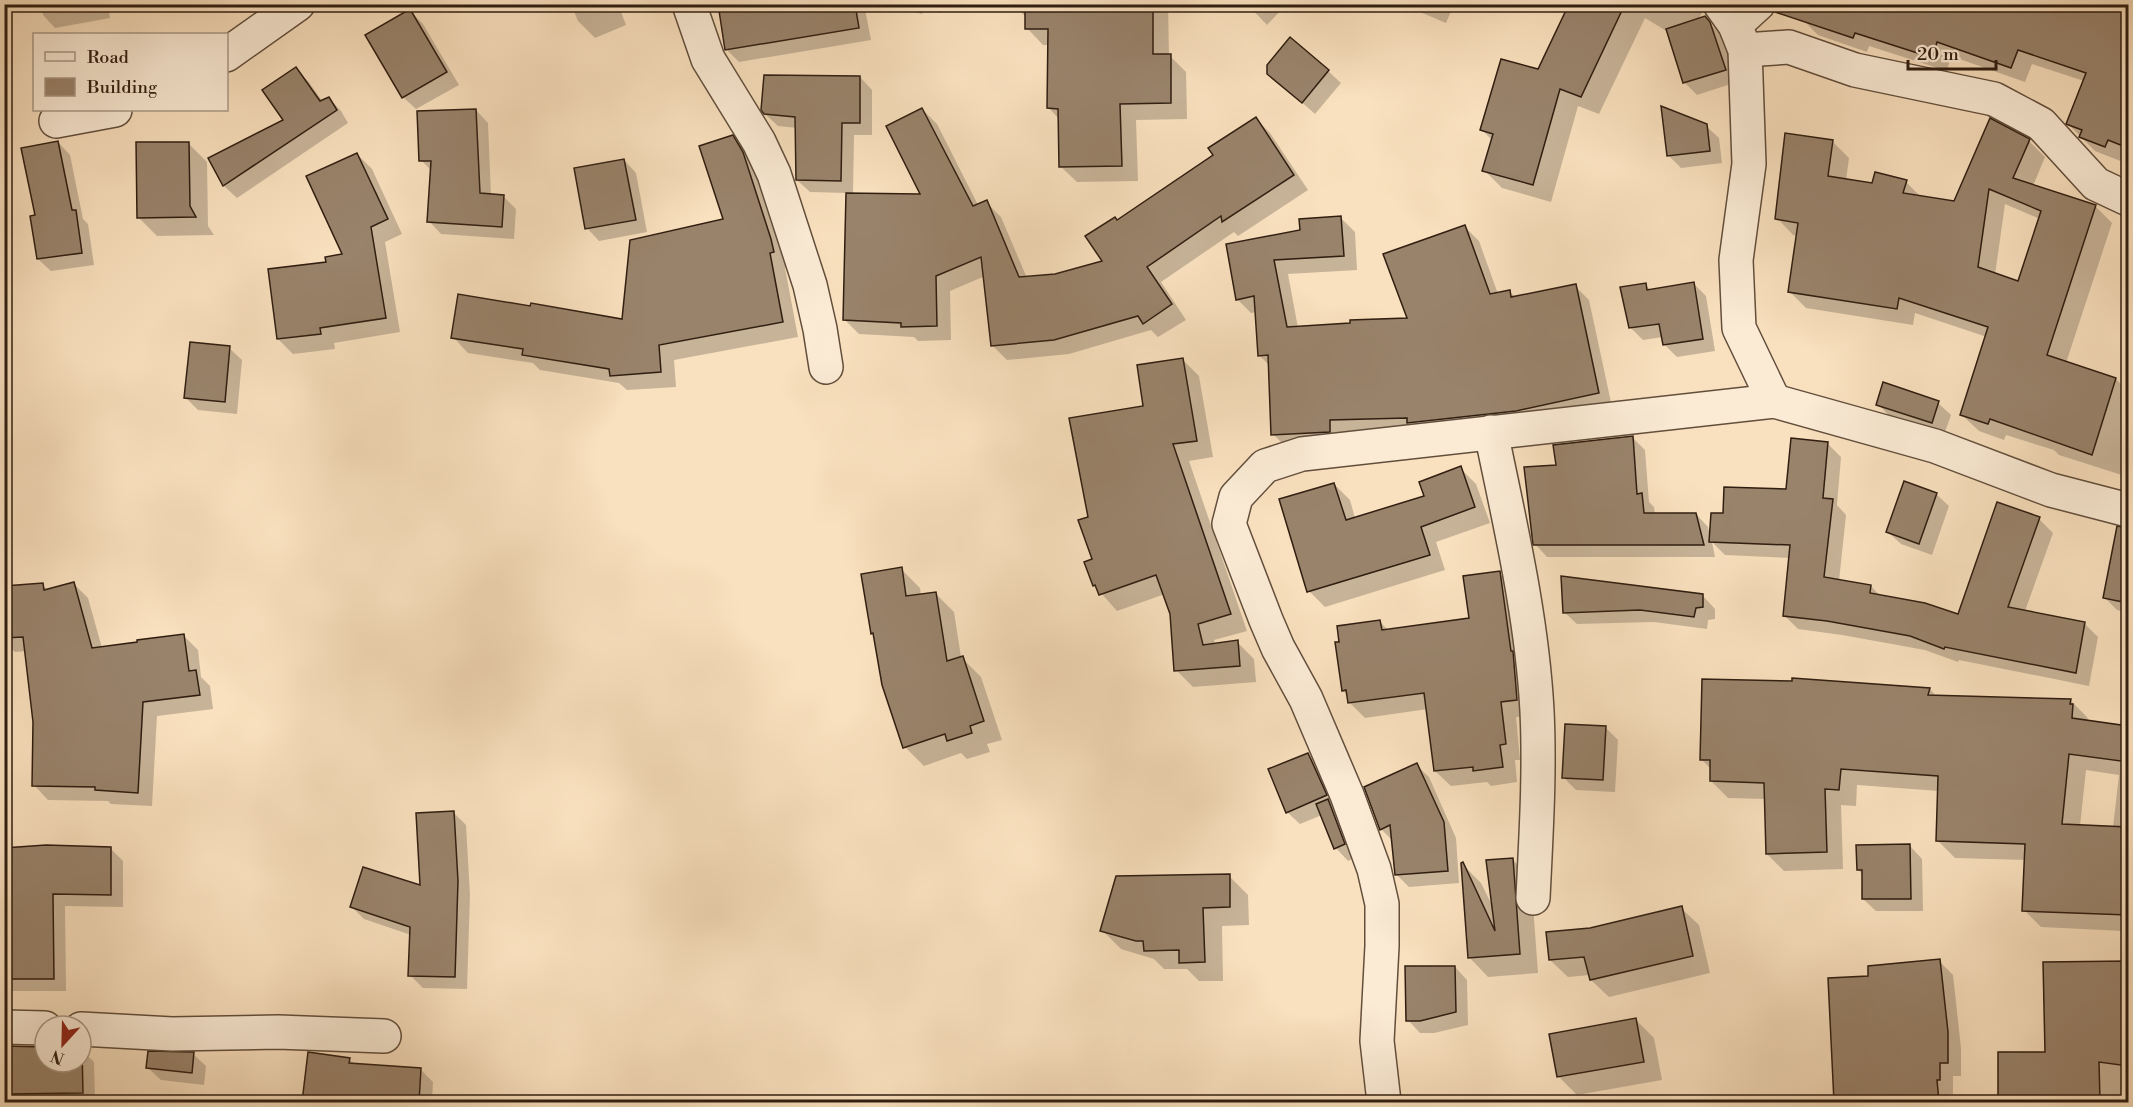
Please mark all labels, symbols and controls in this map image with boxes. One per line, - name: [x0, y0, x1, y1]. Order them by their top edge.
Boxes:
- legend: [33, 33, 228, 111]
- scale bar: [1908, 33, 1996, 71]
- text: 20 m: [1917, 43, 1959, 66]
- text: Road: [87, 46, 130, 69]
- text: Building: [86, 76, 158, 99]
- north arrow: [33, 1014, 93, 1074]
- text: N: [48, 1045, 67, 1069]

